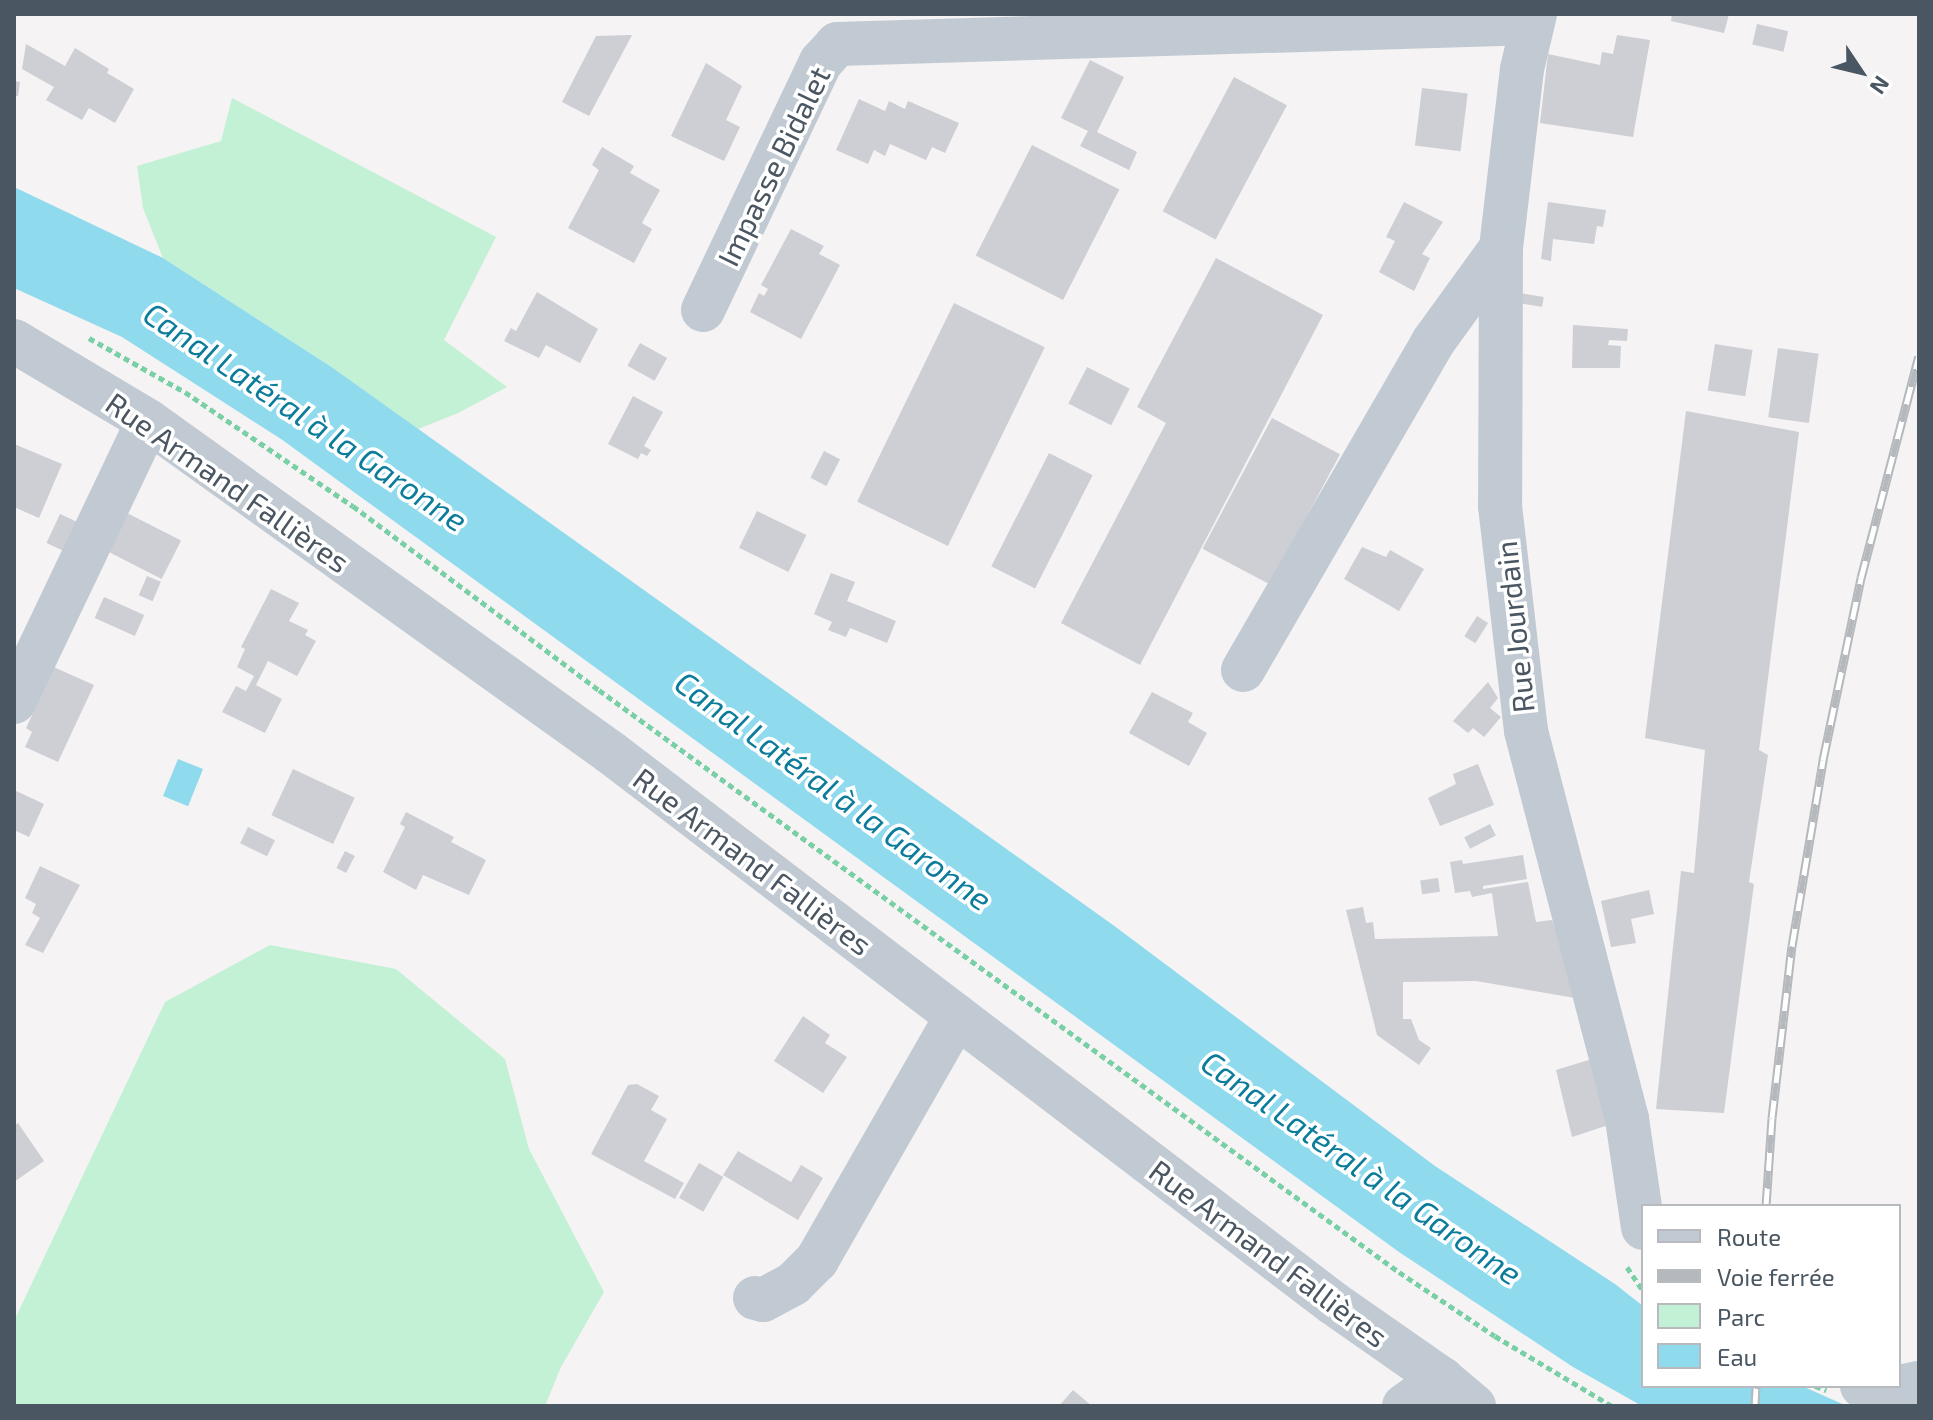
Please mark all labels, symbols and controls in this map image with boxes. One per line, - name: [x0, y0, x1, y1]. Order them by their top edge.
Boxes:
- north arrow: [1821, 32, 1901, 112]
- street label: Impasse Bidalet: [709, 60, 837, 272]
- text: N: [1865, 72, 1896, 100]
- water label: Canal Latéral à la Garonne: [136, 293, 476, 539]
- street label: Rue Armand Fallières: [99, 384, 357, 580]
- street label: Rue Jourdain: [1487, 539, 1541, 715]
- water label: Canal Latéral à la Garonne: [667, 662, 1001, 918]
- street label: Rue Armand Fallières: [627, 760, 879, 962]
- water label: Canal Latéral à la Garonne: [1194, 1041, 1530, 1293]
- street label: Rue Armand Fallières: [1143, 1152, 1395, 1354]
- legend: [1641, 1204, 1901, 1388]
- text: Route: [1717, 1222, 1781, 1251]
- text: Voie ferrée: [1717, 1262, 1835, 1291]
- text: Parc: [1717, 1302, 1765, 1331]
- text: Eau: [1717, 1342, 1757, 1371]

